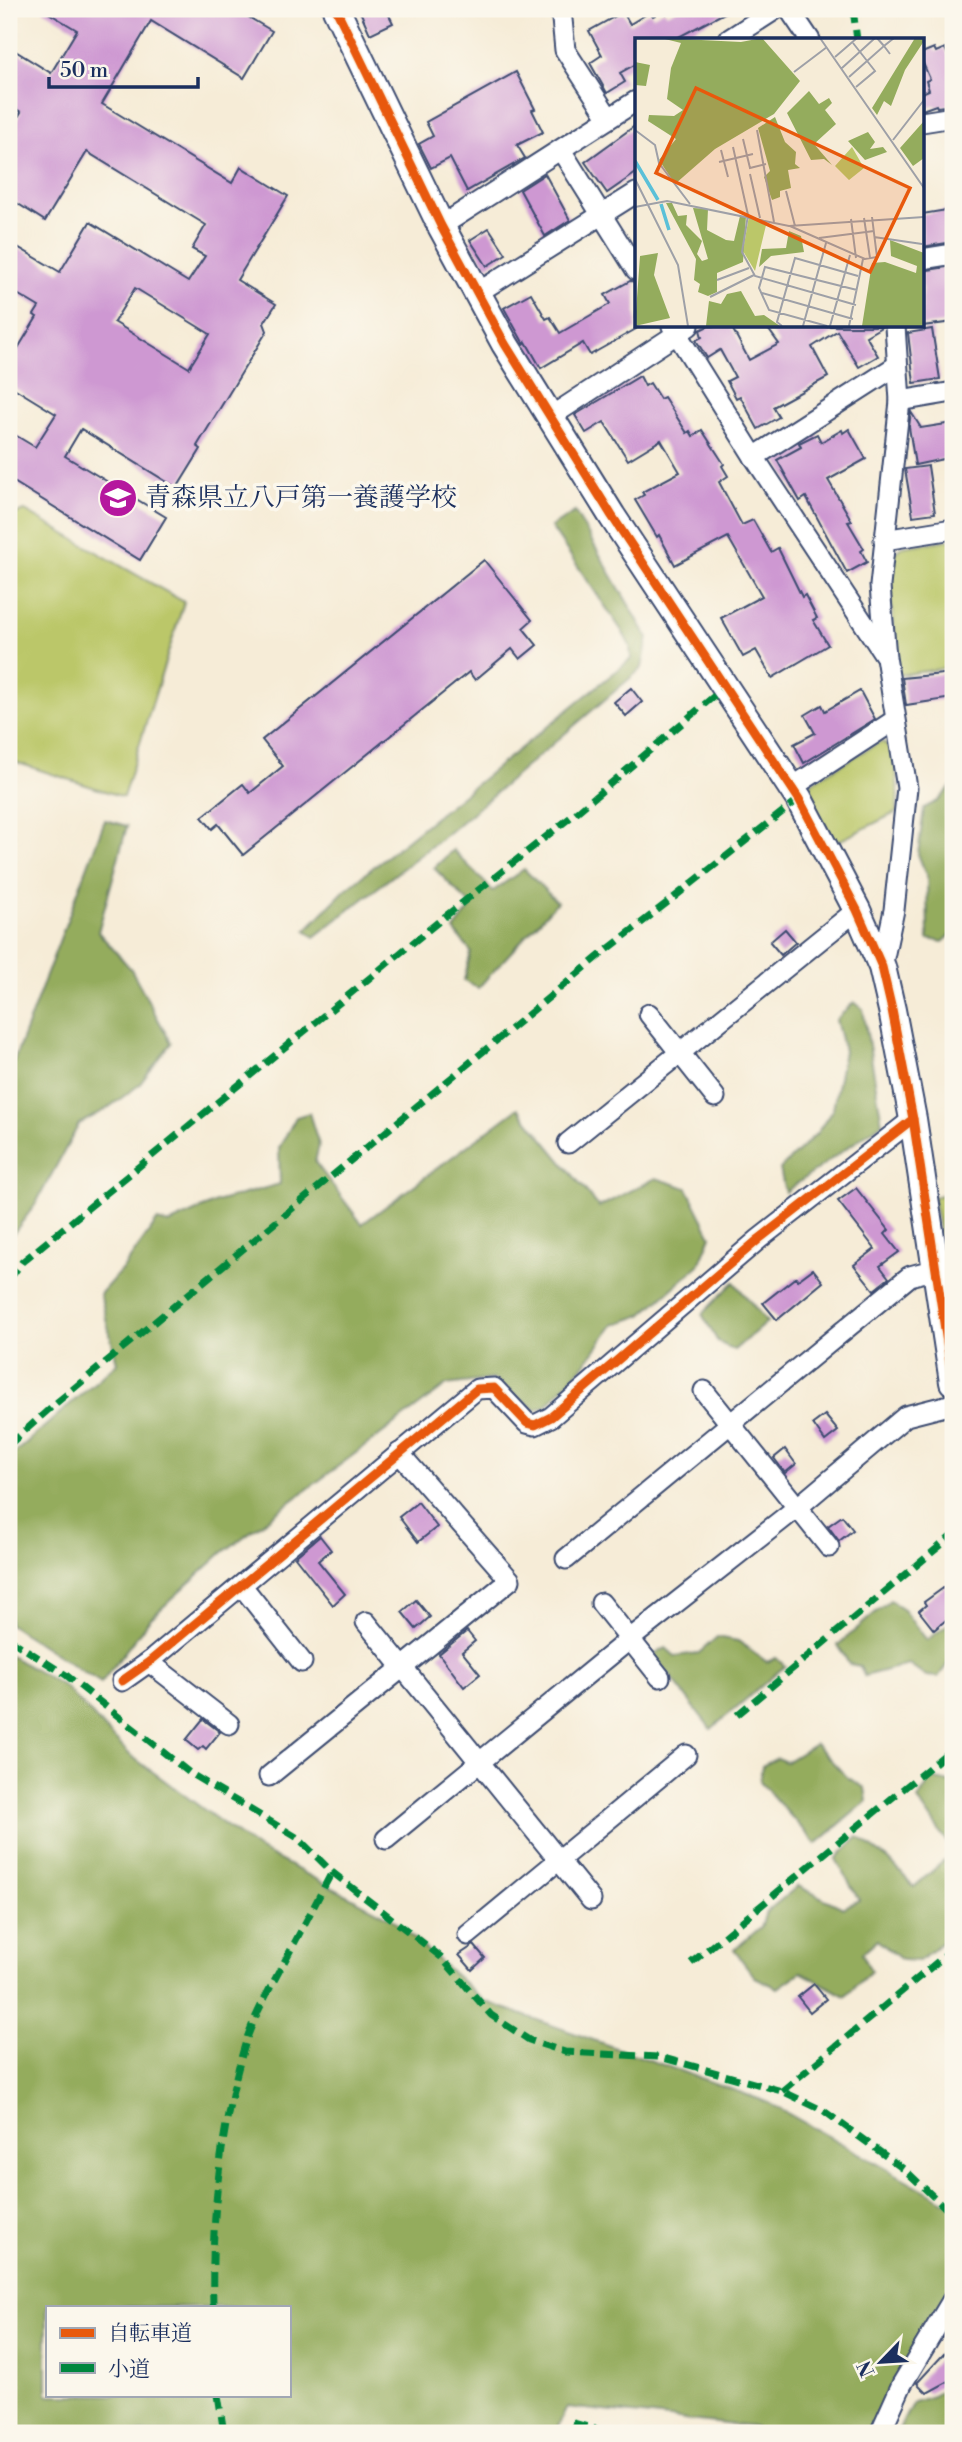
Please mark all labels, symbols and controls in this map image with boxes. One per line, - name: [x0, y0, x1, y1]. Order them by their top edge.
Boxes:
- inset map: [635, 38, 923, 327]
- scale bar: [49, 46, 198, 90]
- text: 50 m: [60, 58, 108, 84]
- school or university icon: 青森県立八戸第一養護学校: [97, 477, 139, 519]
- place label: 青森県立八戸第一養護学校: [145, 482, 457, 514]
- legend: [46, 2306, 290, 2396]
- text: 自転車道: [108, 2321, 192, 2347]
- north arrow: [846, 2326, 916, 2396]
- text: 小道: [108, 2357, 150, 2383]
- text: N: [852, 2357, 881, 2381]

